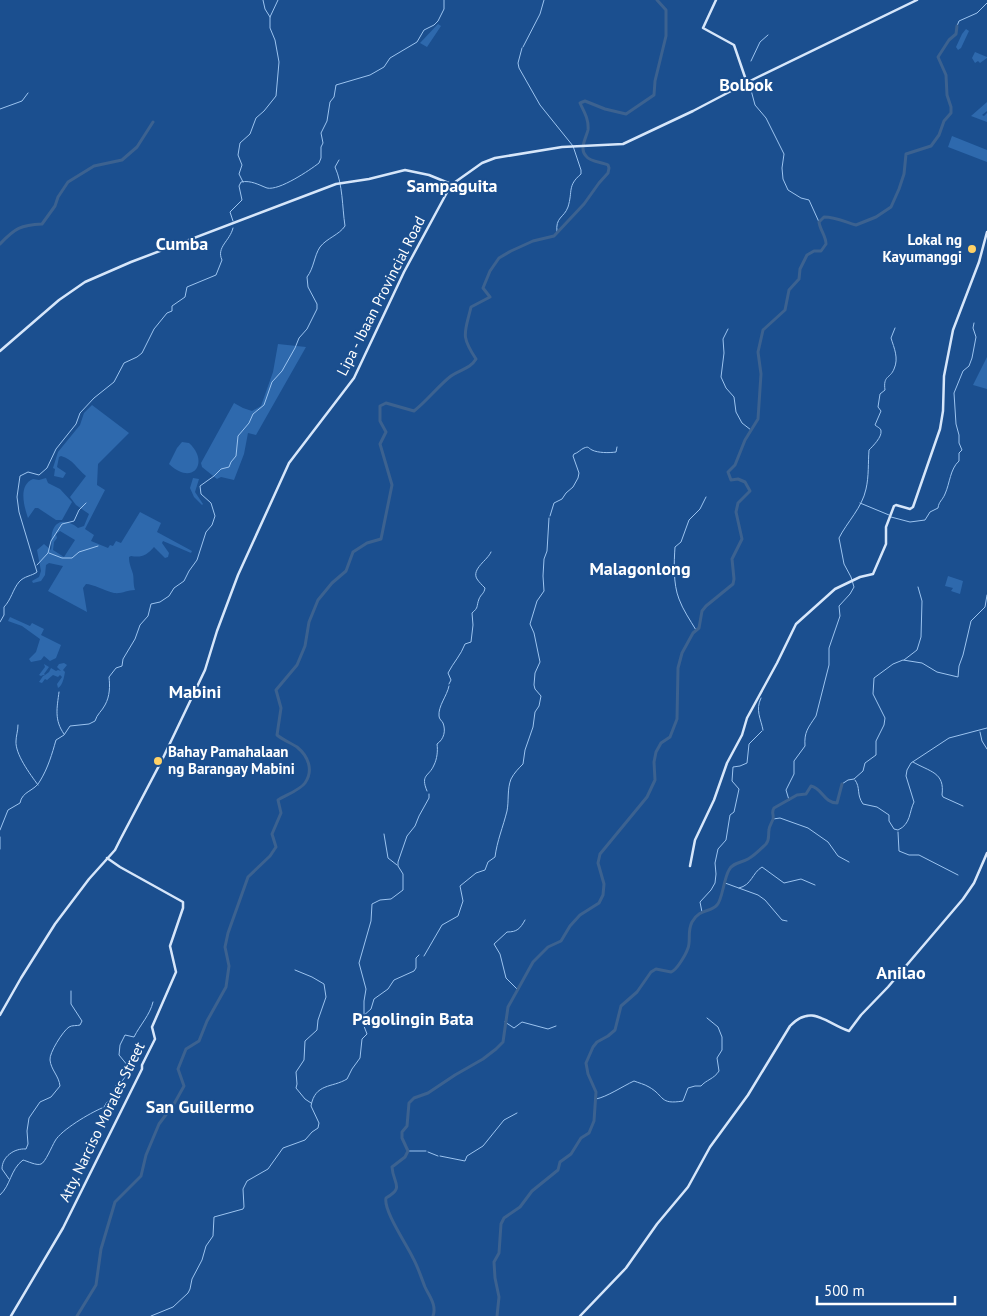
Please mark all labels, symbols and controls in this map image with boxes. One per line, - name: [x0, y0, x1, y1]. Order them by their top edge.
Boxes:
- district label: Bolbok: [719, 73, 773, 96]
- district label: Sampaguita: [407, 174, 498, 197]
- street label: Lipa - Ibaan Provincial Road: [332, 213, 429, 379]
- place label: Lokal ng Kayumanggi: [883, 230, 962, 266]
- district label: Cumba: [156, 232, 208, 255]
- marker: Lokal ng Kayumanggi: [966, 243, 978, 255]
- district label: Malagonlong: [589, 557, 691, 580]
- district label: Mabini: [169, 680, 221, 703]
- place label: Bahay Pamahalaan ng Barangay Mabini: [168, 742, 295, 778]
- marker: Bahay Pamahalaan ng Barangay Mabini: [152, 755, 164, 767]
- district label: Anilao: [876, 961, 926, 984]
- district label: Pagolingin Bata: [352, 1007, 474, 1030]
- street label: Atty. Narciso Morales Street: [55, 1039, 149, 1205]
- district label: San Guillermo: [146, 1095, 254, 1118]
- scale bar: [817, 1274, 954, 1306]
- text: 500 m: [824, 1281, 865, 1300]

